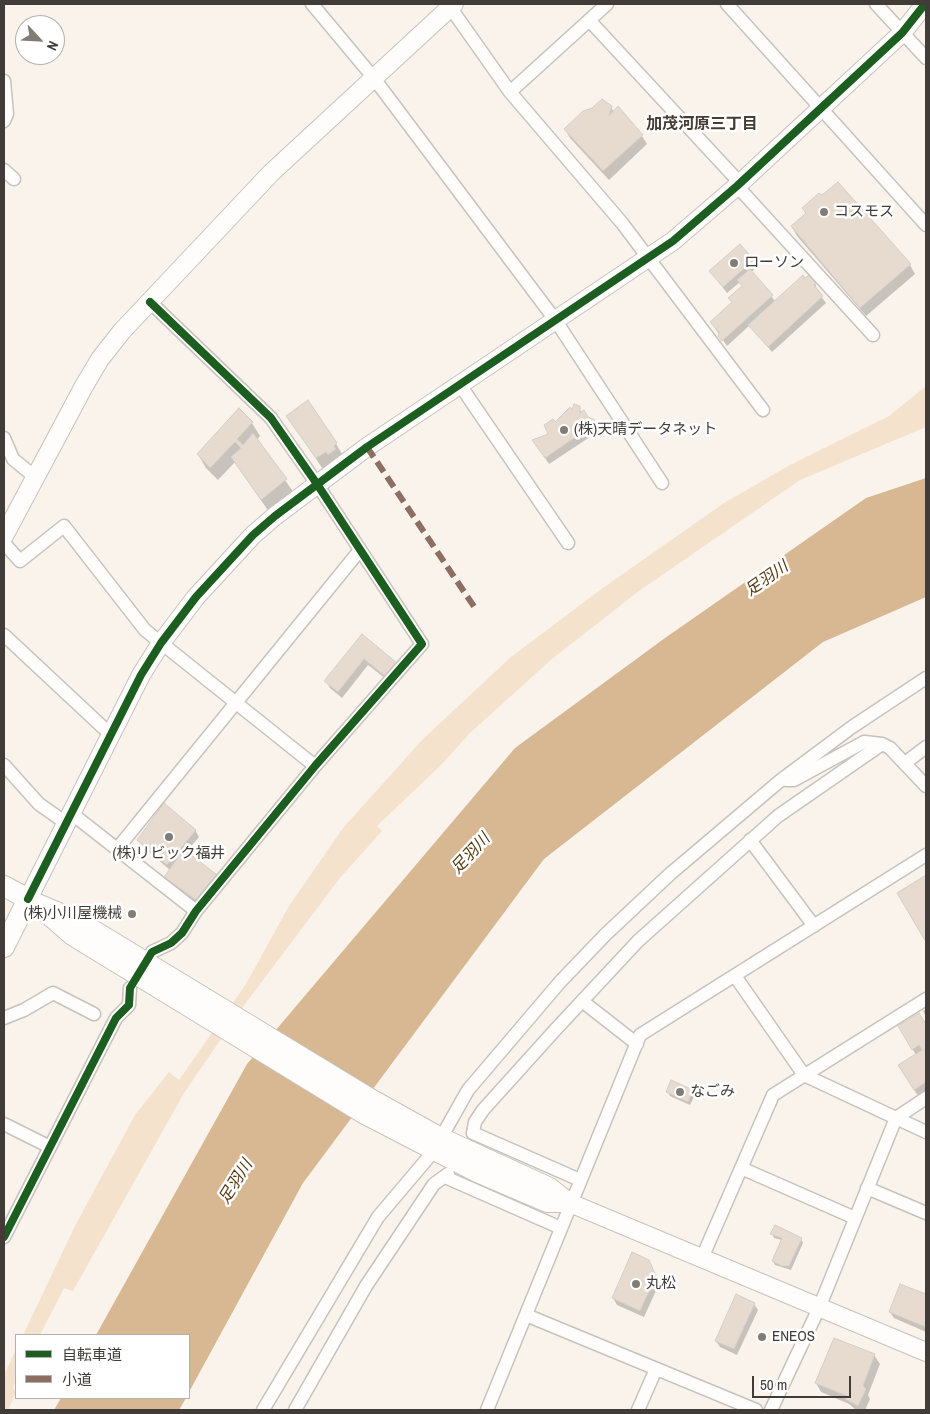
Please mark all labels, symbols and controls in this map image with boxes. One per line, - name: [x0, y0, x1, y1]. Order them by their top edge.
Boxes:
- north arrow: [15, 15, 65, 65]
- text: N: [43, 38, 63, 53]
- district label: 加茂河原三丁目: [646, 115, 758, 135]
- place label: コスモス: [834, 203, 894, 221]
- marker: コスモス: [818, 206, 830, 218]
- place label: ローソン: [744, 254, 804, 272]
- marker: ローソン: [728, 257, 740, 269]
- place label: (株)天晴データネット: [574, 421, 717, 439]
- marker: (株)天晴データネット: [558, 424, 570, 436]
- water label: 足羽川: [742, 557, 792, 601]
- water label: 足羽川: [448, 830, 494, 878]
- marker: (株)リビック福井: [163, 831, 175, 843]
- place label: (株)リビック福井: [112, 845, 226, 863]
- place label: (株)小川屋機械: [24, 905, 122, 923]
- marker: (株)小川屋機械: [126, 908, 138, 920]
- place label: なごみ: [690, 1083, 735, 1101]
- marker: なごみ: [674, 1086, 686, 1098]
- water label: 足羽川: [215, 1157, 257, 1207]
- place label: 丸松: [646, 1275, 676, 1293]
- marker: 丸松: [630, 1278, 642, 1290]
- place label: ENEOS: [772, 1328, 815, 1346]
- marker: ENEOS: [756, 1331, 768, 1343]
- legend: [15, 1334, 190, 1399]
- text: 自転車道: [62, 1344, 122, 1365]
- scale bar: [755, 1366, 854, 1398]
- text: 小道: [62, 1369, 92, 1390]
- text: 50 m: [760, 1374, 787, 1395]

